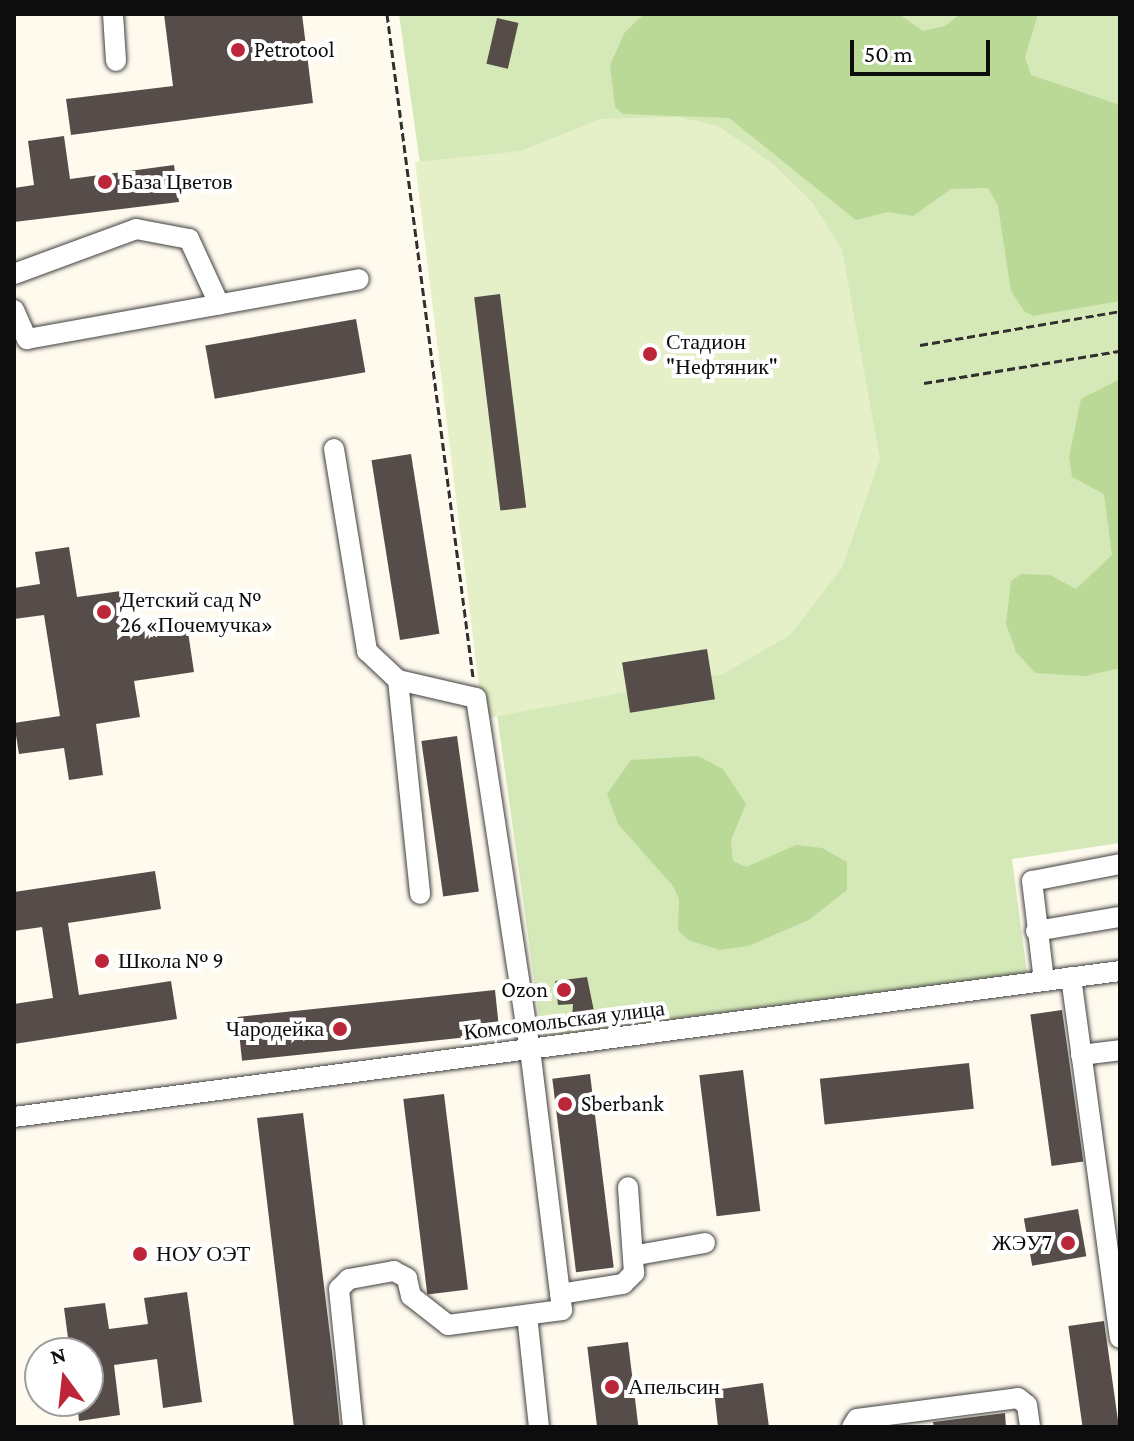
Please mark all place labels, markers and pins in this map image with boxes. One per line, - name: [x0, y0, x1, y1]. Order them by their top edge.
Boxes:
- place label: Petrotool: [254, 37, 335, 63]
- marker: Petrotool: [229, 41, 247, 59]
- place label: База Цветов: [121, 169, 233, 195]
- marker: База Цветов: [96, 173, 114, 191]
- place label: Стадион "Нефтяник": [666, 328, 778, 380]
- marker: Стадион "Нефтяник": [641, 345, 659, 363]
- place label: Детский сад № 26 «Почемучка»: [120, 586, 273, 638]
- marker: Детский сад № 26 «Почемучка»: [95, 603, 113, 621]
- place label: Школа № 9: [118, 948, 224, 974]
- marker: Школа № 9: [93, 952, 111, 970]
- place label: Ozon: [501, 977, 548, 1003]
- marker: Ozon: [555, 981, 573, 999]
- place label: Чародейка: [226, 1016, 324, 1042]
- marker: Чародейка: [331, 1020, 349, 1038]
- place label: Sberbank: [581, 1091, 664, 1117]
- marker: Sberbank: [556, 1095, 574, 1113]
- place label: ЖЭУ7: [992, 1230, 1052, 1256]
- marker: ЖЭУ7: [1059, 1234, 1077, 1252]
- place label: НОУ ОЭТ: [156, 1241, 250, 1267]
- marker: НОУ ОЭТ: [131, 1245, 149, 1263]
- place label: Апельсин: [628, 1374, 720, 1400]
- marker: Апельсин: [603, 1378, 621, 1396]

